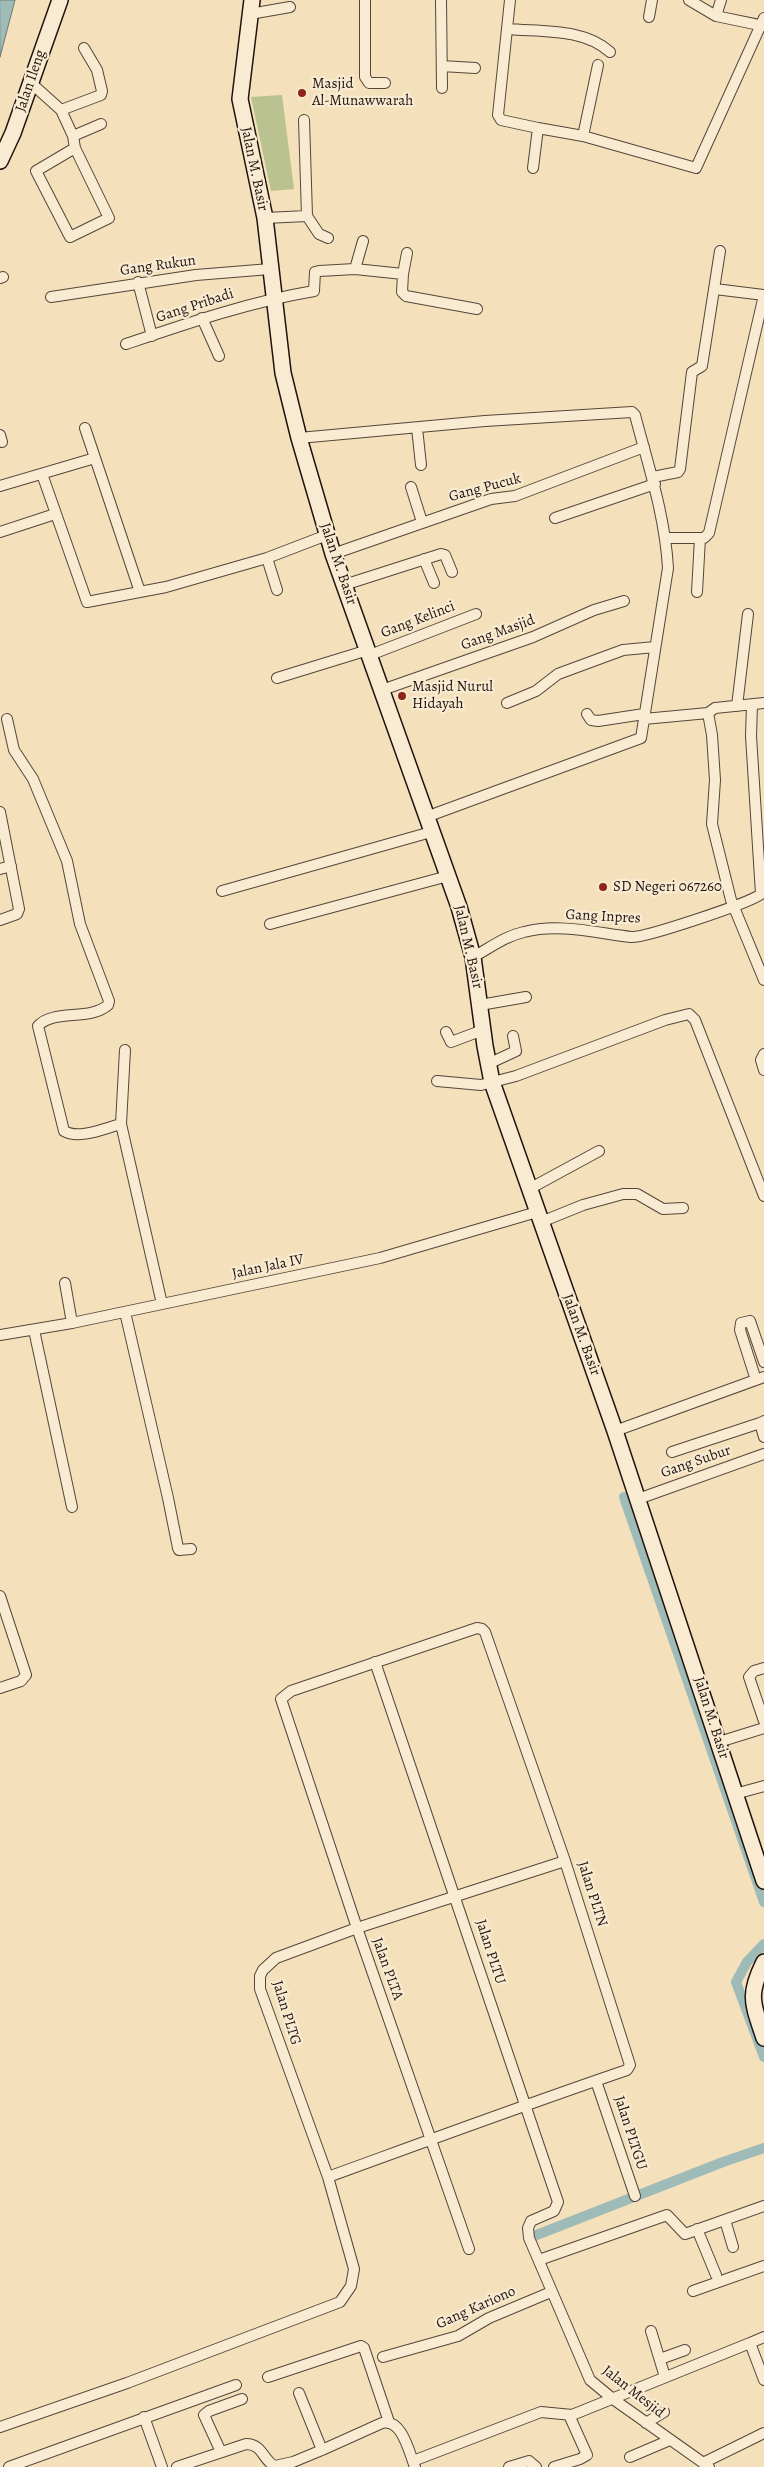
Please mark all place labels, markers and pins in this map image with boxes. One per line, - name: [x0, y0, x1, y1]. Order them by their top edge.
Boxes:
- place label: Masjid Al-Munawwarah: [312, 75, 413, 110]
- marker: Masjid Al-Munawwarah: [296, 87, 308, 99]
- place label: Masjid Nurul Hidayah: [412, 678, 493, 713]
- marker: Masjid Nurul Hidayah: [396, 690, 408, 702]
- place label: SD Negeri 067260: [613, 878, 722, 896]
- marker: SD Negeri 067260: [597, 881, 609, 893]

